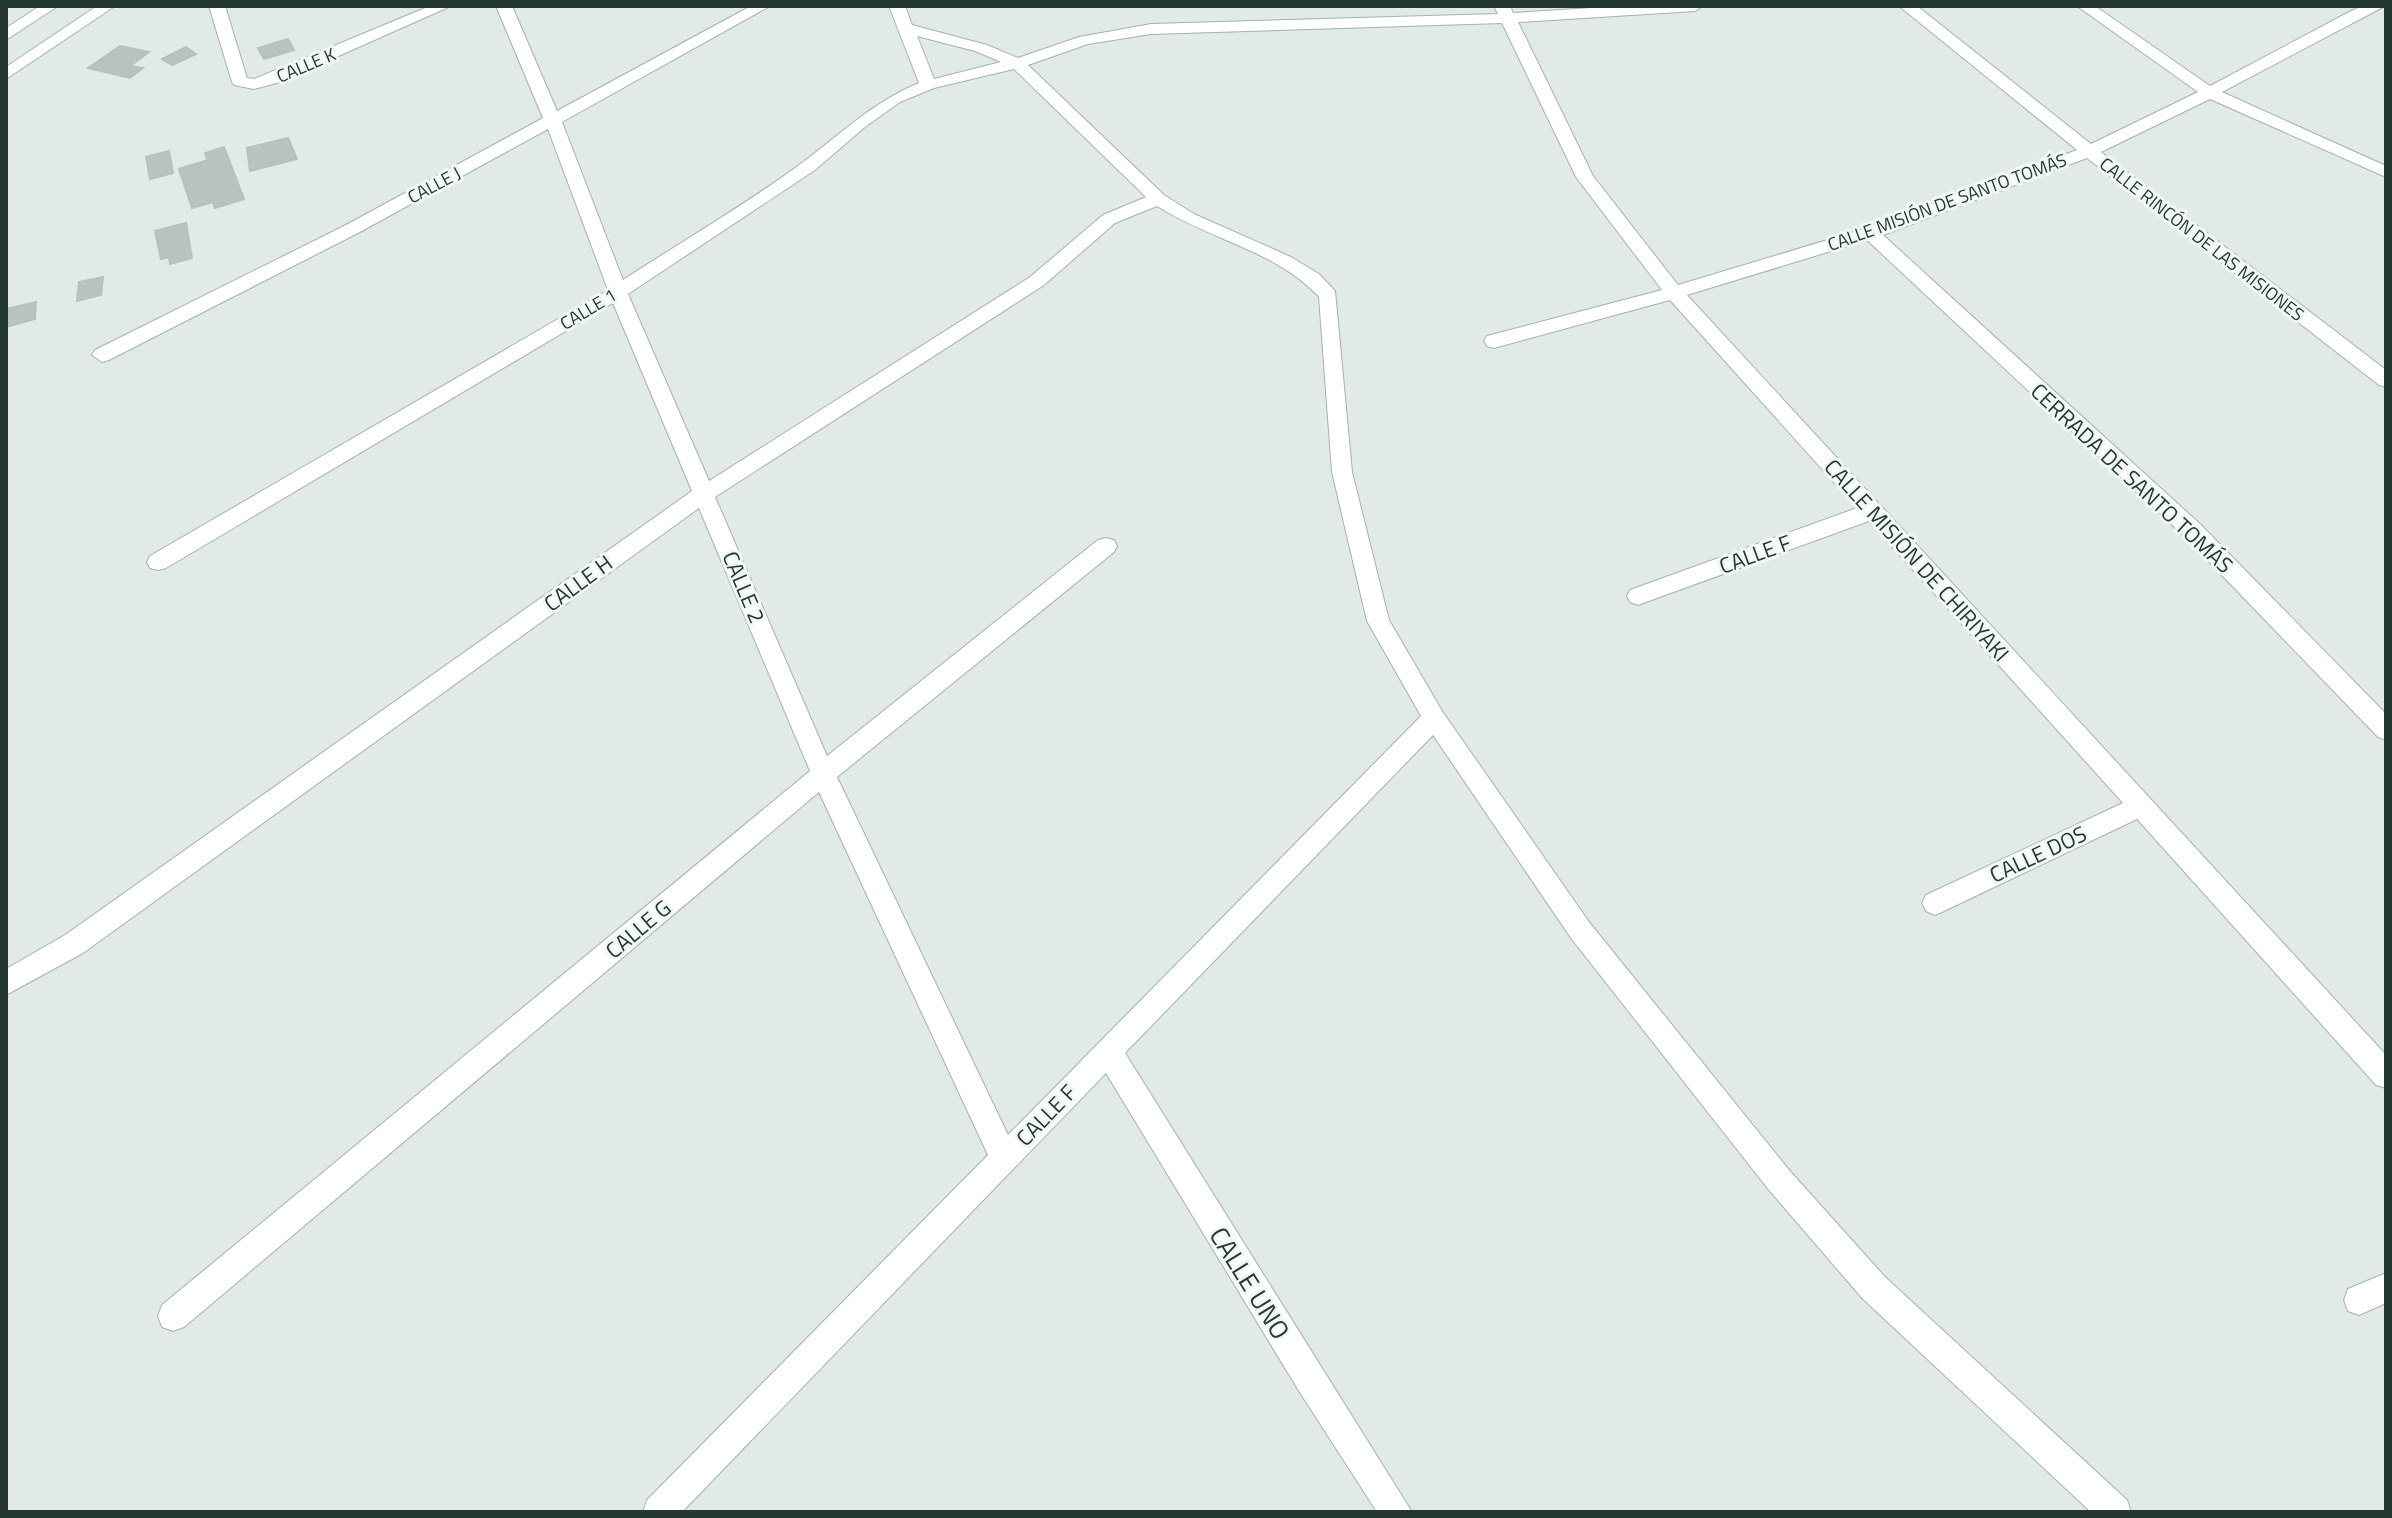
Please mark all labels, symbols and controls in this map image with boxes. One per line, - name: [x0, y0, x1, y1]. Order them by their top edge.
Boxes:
- street label: CALLE K: [272, 40, 340, 90]
- street label: CALLE MISIÓN DE SANTO TOMÁS: [1824, 146, 2070, 258]
- street label: CALLE RINCÓN DE LAS MISIONES: [2094, 151, 2310, 327]
- street label: CALLE J: [403, 160, 465, 210]
- street label: CALLE 1: [555, 282, 621, 336]
- street label: CERRADA DE SANTO TOMÁS: [2023, 375, 2241, 581]
- street label: CALLE MISIÓN DE CHIRIYAKI: [1816, 451, 2018, 669]
- street label: CALLE F: [1714, 525, 1796, 583]
- street label: CALLE H: [536, 546, 620, 620]
- street label: CALLE 2: [714, 546, 774, 628]
- street label: CALLE DOS: [1984, 817, 2092, 891]
- street label: CALLE G: [598, 891, 678, 967]
- street label: CALLE F: [1008, 1076, 1084, 1154]
- street label: CALLE UNO: [1200, 1219, 1300, 1347]

